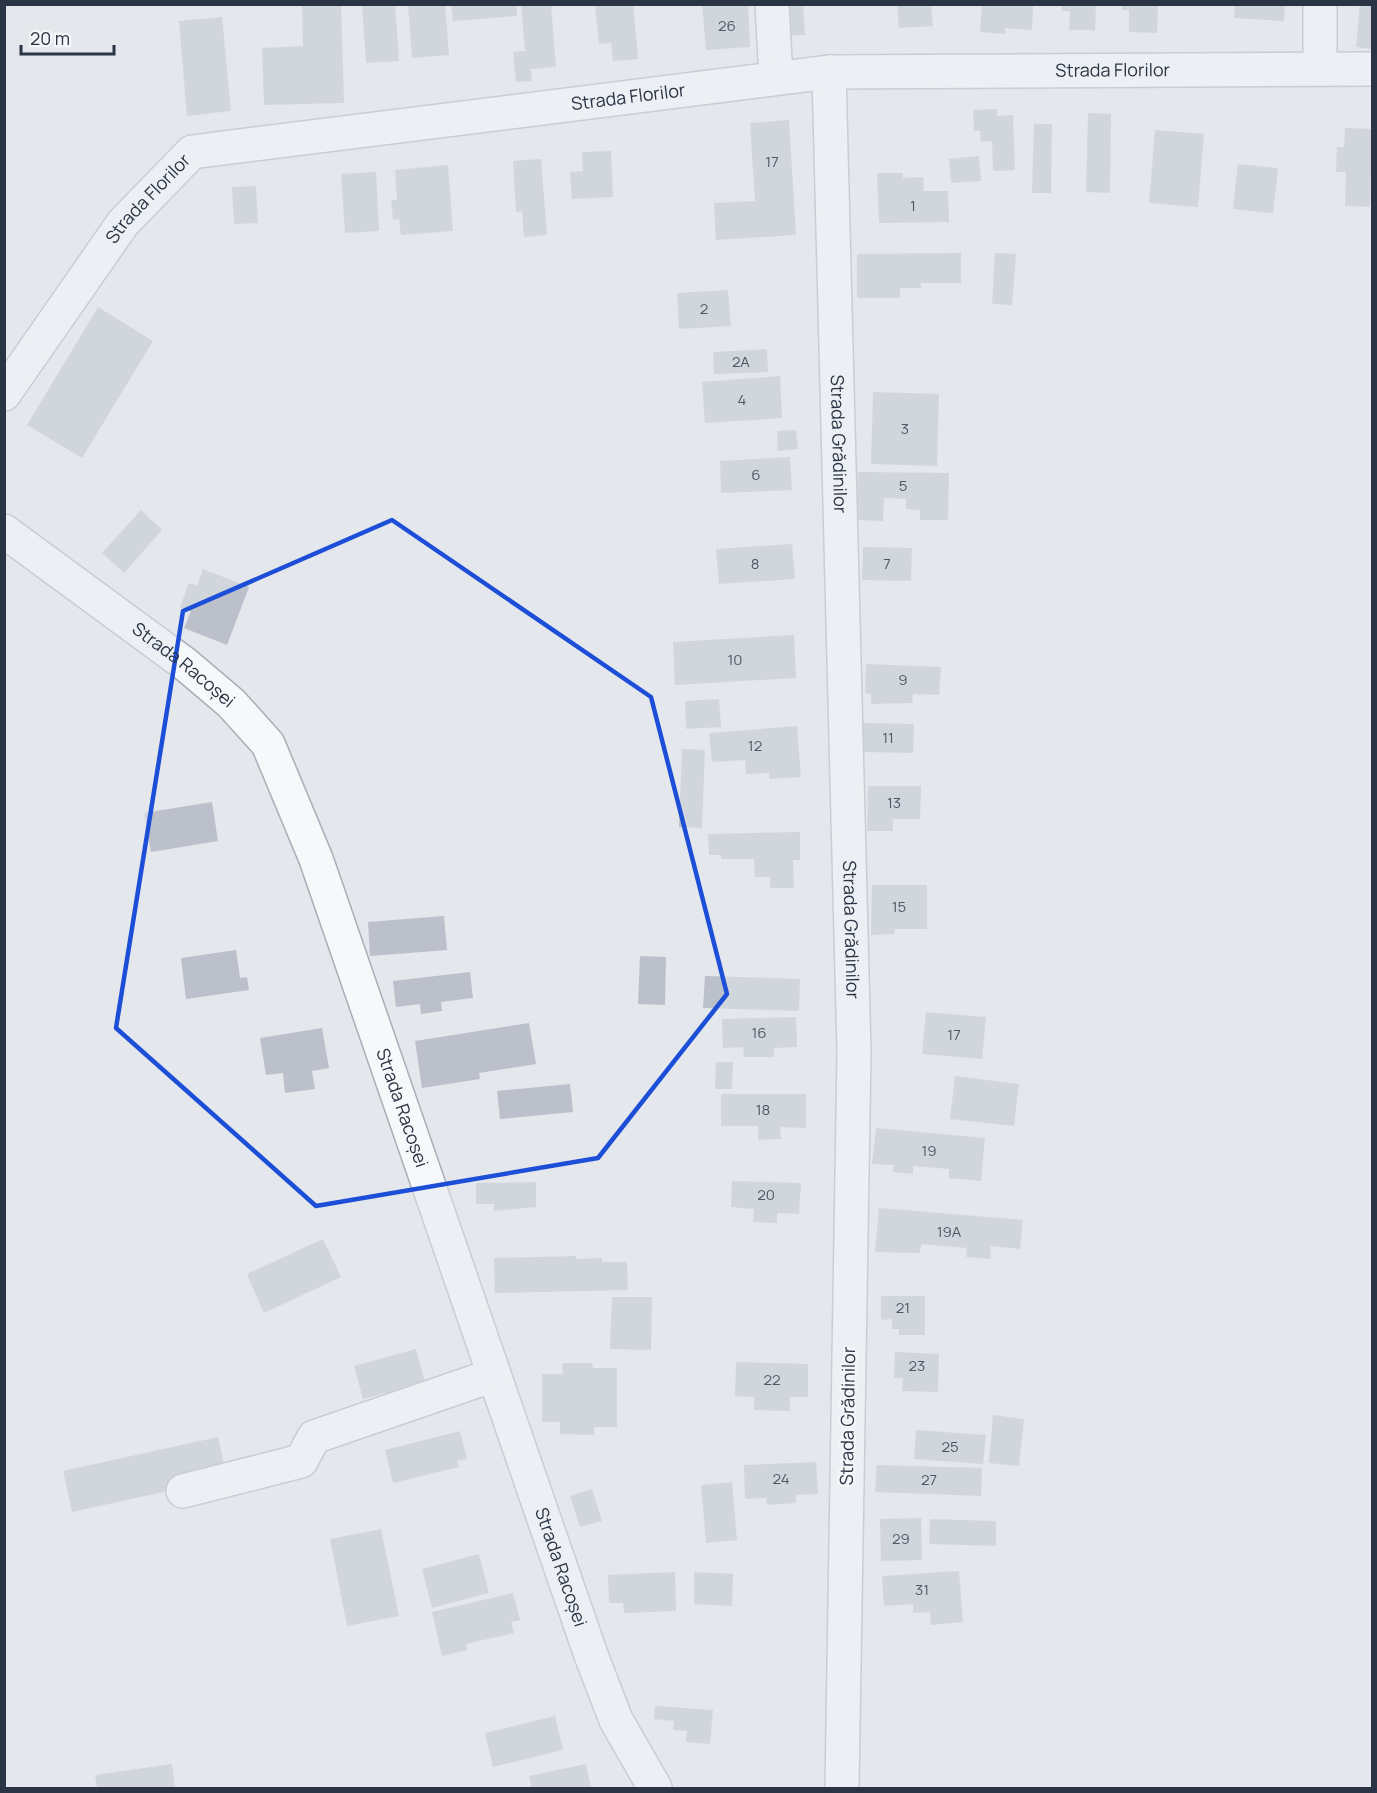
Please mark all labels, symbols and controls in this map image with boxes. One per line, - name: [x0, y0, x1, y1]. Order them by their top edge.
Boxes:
- house number: 26: [718, 15, 736, 36]
- scale bar: [21, 18, 114, 56]
- text: 20 m: [30, 26, 70, 50]
- street label: Strada Florilor: [1055, 57, 1171, 82]
- street label: Strada Florilor: [570, 77, 687, 115]
- street label: Strada Florilor: [99, 148, 195, 248]
- house number: 17: [765, 151, 779, 172]
- house number: 1: [910, 195, 916, 216]
- house number: 2: [700, 298, 708, 319]
- house number: 2A: [732, 351, 750, 372]
- street label: Strada Grădinilor: [826, 374, 853, 514]
- house number: 4: [738, 389, 747, 410]
- house number: 3: [901, 418, 909, 439]
- house number: 6: [751, 464, 761, 485]
- house number: 5: [899, 475, 907, 496]
- house number: 8: [751, 553, 759, 574]
- house number: 7: [883, 553, 891, 574]
- street label: Strada Racoșei: [128, 616, 240, 712]
- house number: 10: [728, 649, 743, 670]
- house number: 9: [898, 669, 908, 690]
- house number: 11: [882, 727, 894, 748]
- house number: 12: [748, 735, 762, 756]
- house number: 13: [887, 792, 901, 813]
- street label: Strada Grădinilor: [838, 860, 866, 1000]
- house number: 15: [892, 896, 906, 917]
- house number: 16: [751, 1022, 767, 1043]
- house number: 17: [947, 1024, 961, 1045]
- street label: Strada Racoșei: [371, 1045, 435, 1170]
- house number: 18: [756, 1099, 770, 1120]
- house number: 19: [921, 1140, 937, 1161]
- house number: 20: [757, 1184, 775, 1205]
- house number: 19A: [937, 1221, 962, 1242]
- house number: 21: [896, 1297, 910, 1318]
- street label: Strada Grădinilor: [834, 1346, 860, 1485]
- house number: 23: [909, 1355, 925, 1376]
- house number: 22: [763, 1369, 781, 1390]
- house number: 25: [941, 1436, 959, 1457]
- house number: 24: [772, 1468, 790, 1489]
- house number: 27: [921, 1469, 937, 1490]
- street label: Strada Racoșei: [530, 1504, 593, 1630]
- house number: 29: [892, 1528, 910, 1549]
- house number: 31: [915, 1579, 929, 1600]

